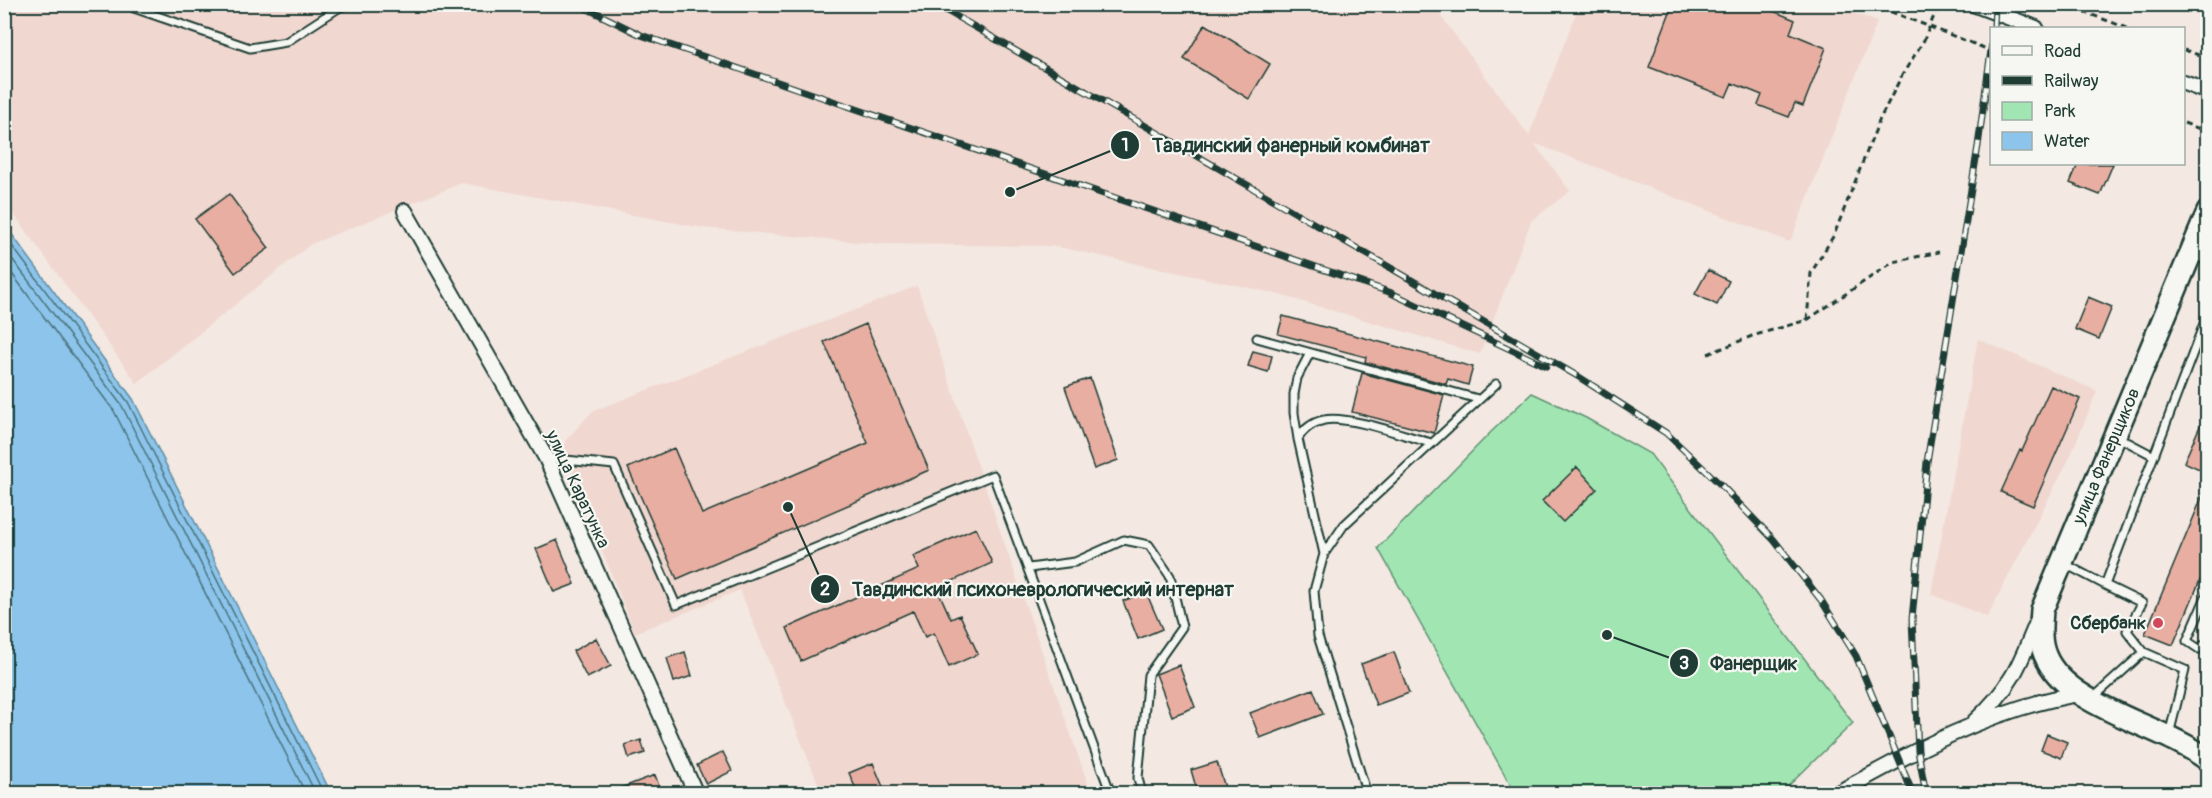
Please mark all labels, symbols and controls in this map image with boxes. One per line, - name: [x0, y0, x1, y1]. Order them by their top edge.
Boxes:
- legend: [1990, 27, 2185, 165]
- text: Road: [2044, 40, 2081, 63]
- text: Railway: [2044, 70, 2099, 93]
- text: Park: [2044, 100, 2076, 123]
- callout: Тавдинский фанерный комбинат: [1110, 126, 1442, 164]
- text: Water: [2044, 130, 2090, 153]
- text: Тавдинский фанерный комбинат: [1151, 133, 1431, 158]
- text: 1: [1121, 134, 1129, 157]
- street label: улица Фанерщиков: [2067, 385, 2146, 529]
- street label: улица Каратунка: [540, 426, 615, 552]
- callout: Тавдинский психоневрологический интернат: [810, 570, 1246, 608]
- text: Тавдинский психоневрологический интернат: [851, 577, 1235, 602]
- text: 2: [820, 578, 830, 601]
- place label: Сбербанк: [2070, 612, 2146, 635]
- marker: Сбербанк: [2151, 616, 2165, 630]
- callout: Фанерщик: [1669, 644, 1810, 682]
- text: Фанерщик: [1709, 651, 1798, 676]
- text: 3: [1679, 652, 1689, 675]

